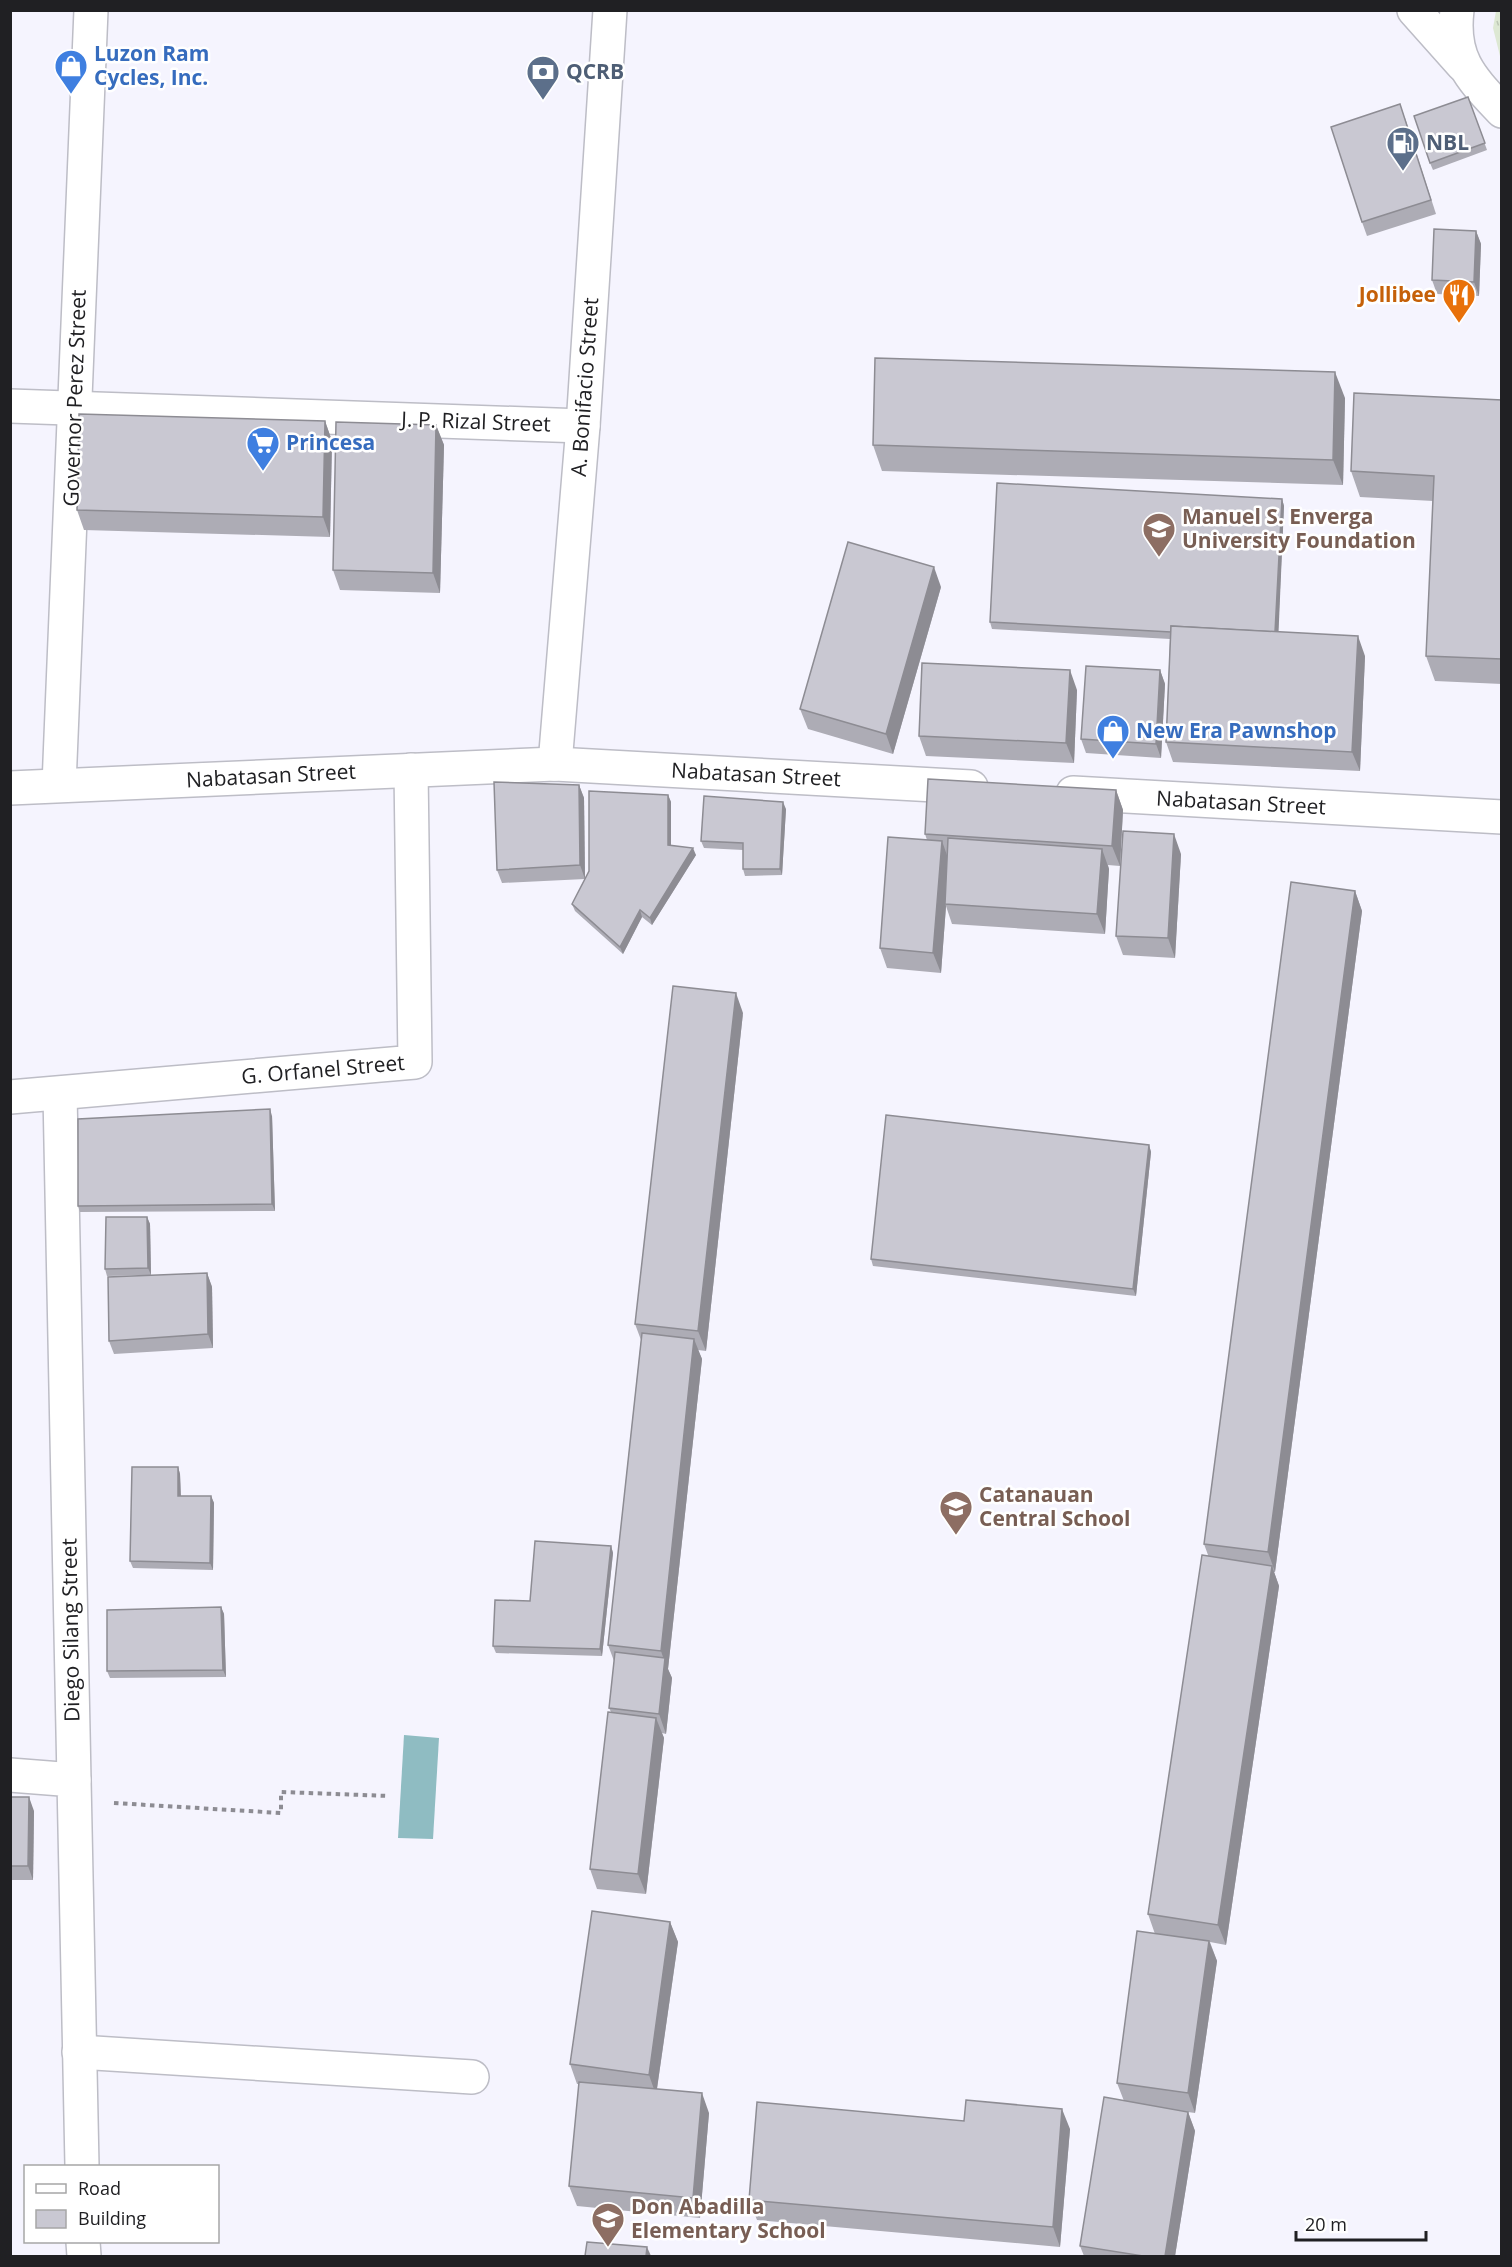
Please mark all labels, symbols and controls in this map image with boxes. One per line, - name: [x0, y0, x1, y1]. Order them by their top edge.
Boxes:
- place label: Luzon Ram Cycles, Inc.: [94, 39, 209, 91]
- shop icon: Luzon Ram Cycles, Inc.: [53, 48, 89, 95]
- bank icon: QCRB: [525, 54, 561, 101]
- place label: QCRB: [566, 57, 624, 85]
- fuel station icon: NBL: [1385, 125, 1421, 172]
- place label: NBL: [1426, 128, 1469, 156]
- restaurant icon: Jollibee: [1441, 277, 1477, 324]
- place label: Jollibee: [1357, 280, 1436, 308]
- street label: Governor Perez Street: [56, 289, 92, 507]
- street label: A. Bonifacio Street: [564, 296, 604, 477]
- street label: J. P. Rizal Street: [399, 404, 551, 438]
- supermarket icon: Princesa: [245, 425, 281, 472]
- place label: Princesa: [286, 428, 375, 456]
- place label: Manuel S. Enverga University Foundation: [1182, 502, 1416, 554]
- school or university icon: Manuel S. Enverga University Foundation: [1141, 511, 1177, 558]
- shop icon: New Era Pawnshop: [1095, 713, 1131, 760]
- place label: New Era Pawnshop: [1136, 716, 1337, 744]
- street label: Nabatasan Street: [671, 756, 842, 792]
- street label: Nabatasan Street: [185, 757, 356, 793]
- street label: Nabatasan Street: [1156, 784, 1327, 820]
- street label: G. Orfanel Street: [240, 1048, 406, 1090]
- place label: Catanauan Central School: [979, 1480, 1130, 1532]
- school or university icon: Catanauan Central School: [938, 1489, 974, 1536]
- street label: Diego Silang Street: [54, 1538, 86, 1722]
- legend: [24, 2165, 219, 2243]
- text: Road: [78, 2176, 121, 2200]
- place label: Don Abadilla Elementary School: [631, 2192, 826, 2244]
- school or university icon: Don Abadilla Elementary School: [590, 2201, 626, 2248]
- scale bar: [1296, 2204, 1426, 2242]
- text: Building: [78, 2206, 146, 2230]
- text: 20 m: [1305, 2212, 1347, 2236]

